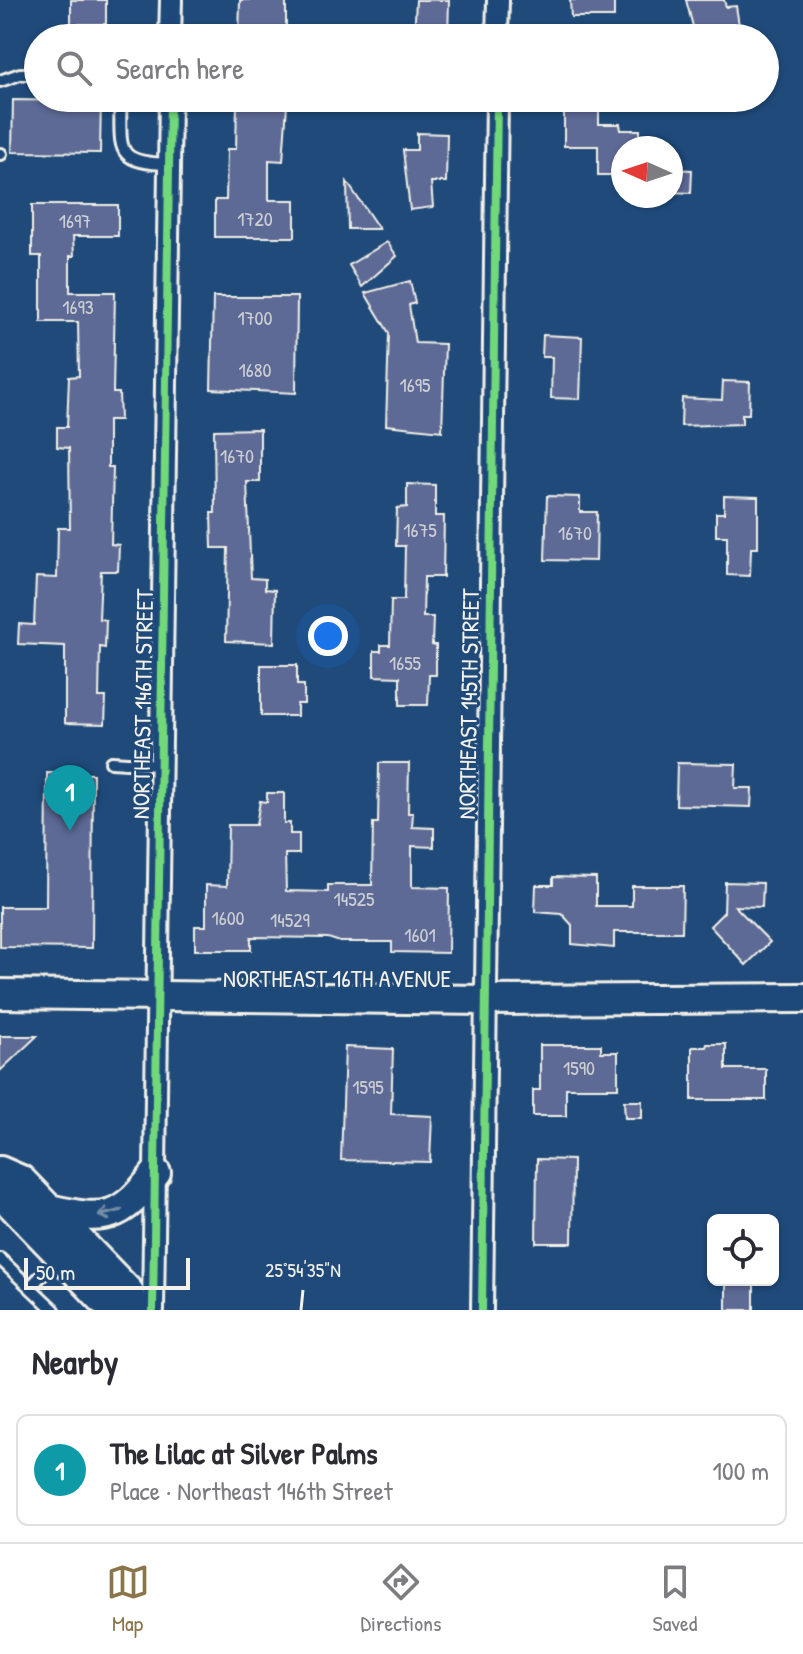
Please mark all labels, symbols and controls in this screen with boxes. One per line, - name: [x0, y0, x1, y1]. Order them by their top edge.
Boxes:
- search box: [24, 24, 779, 112]
- icon: search: [52, 46, 96, 90]
- text: Search here: [116, 48, 244, 88]
- north arrow: [611, 136, 683, 208]
- house number: 1720: [237, 205, 273, 232]
- house number: 1697: [59, 207, 91, 234]
- house number: 1693: [62, 293, 94, 320]
- house number: 1700: [237, 304, 273, 331]
- house number: 1680: [239, 356, 271, 383]
- house number: 1695: [399, 371, 431, 398]
- house number: 1670: [220, 442, 254, 469]
- house number: 1675: [403, 516, 437, 543]
- house number: 1670: [558, 519, 592, 546]
- street label: NORTHEAST 145TH STREET: [450, 587, 486, 820]
- street label: NORTHEAST 146TH STREET: [124, 588, 160, 819]
- your location: [308, 616, 348, 656]
- house number: 1655: [389, 649, 422, 676]
- pin: 1: [44, 765, 96, 831]
- house number: 14525: [333, 885, 375, 912]
- house number: 1600: [211, 904, 245, 931]
- house number: 14529: [270, 906, 310, 933]
- house number: 1601: [404, 921, 436, 948]
- street label: NORTHEAST 16TH AVENUE: [223, 962, 451, 994]
- house number: 1590: [563, 1054, 595, 1081]
- house number: 1595: [352, 1073, 384, 1100]
- one-way arrow: [97, 1207, 123, 1222]
- map controls: [707, 1214, 779, 1286]
- button: locate: [707, 1214, 779, 1286]
- scale bar: [24, 1254, 190, 1290]
- text: 25°54'35"N: [265, 1256, 341, 1283]
- text: 50 m: [36, 1257, 75, 1287]
- text: Nearby: [32, 1339, 118, 1385]
- text: The Lilac at Silver Palms: [110, 1433, 378, 1473]
- text: 1: [55, 1453, 65, 1488]
- text: 100 m: [713, 1453, 769, 1488]
- text: Place · Northeast 146th Street: [110, 1473, 393, 1508]
- tab: Map: [106, 1560, 150, 1638]
- tab: Directions: [361, 1560, 442, 1638]
- tab: Saved: [653, 1560, 697, 1638]

